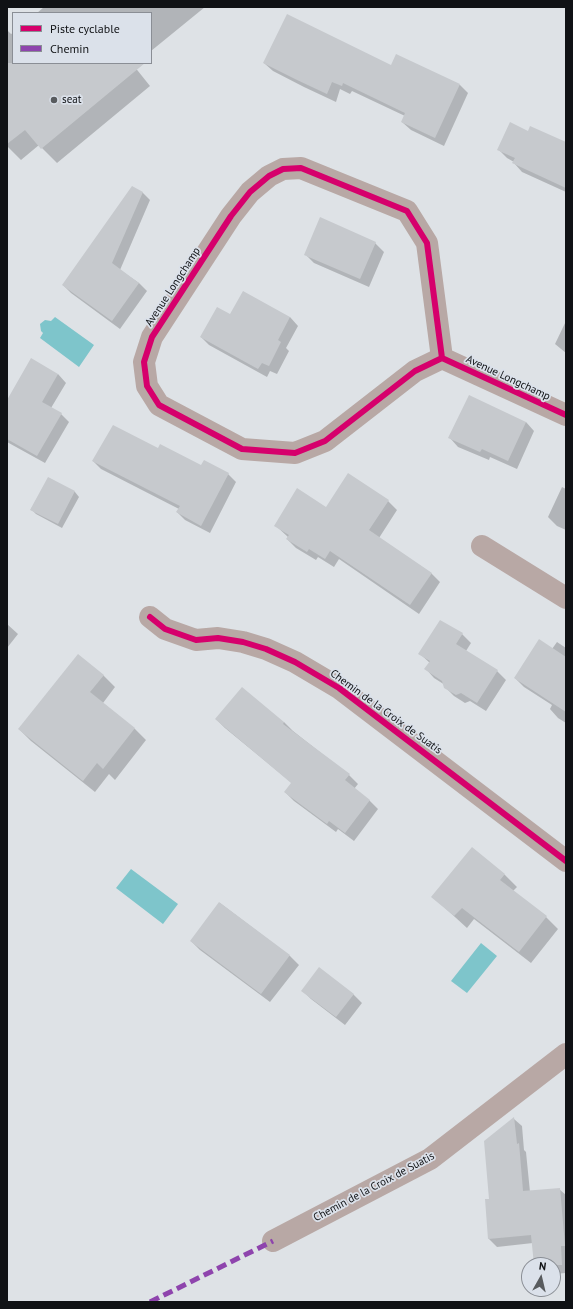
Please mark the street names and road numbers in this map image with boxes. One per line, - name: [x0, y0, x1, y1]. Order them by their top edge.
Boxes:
- street label: Avenue Longchamp: [143, 245, 203, 329]
- street label: Avenue Longchamp: [464, 353, 552, 403]
- street label: Chemin de la Croix de Suatis: [328, 667, 444, 757]
- street label: Chemin de la Croix de Suatis: [311, 1149, 437, 1225]

